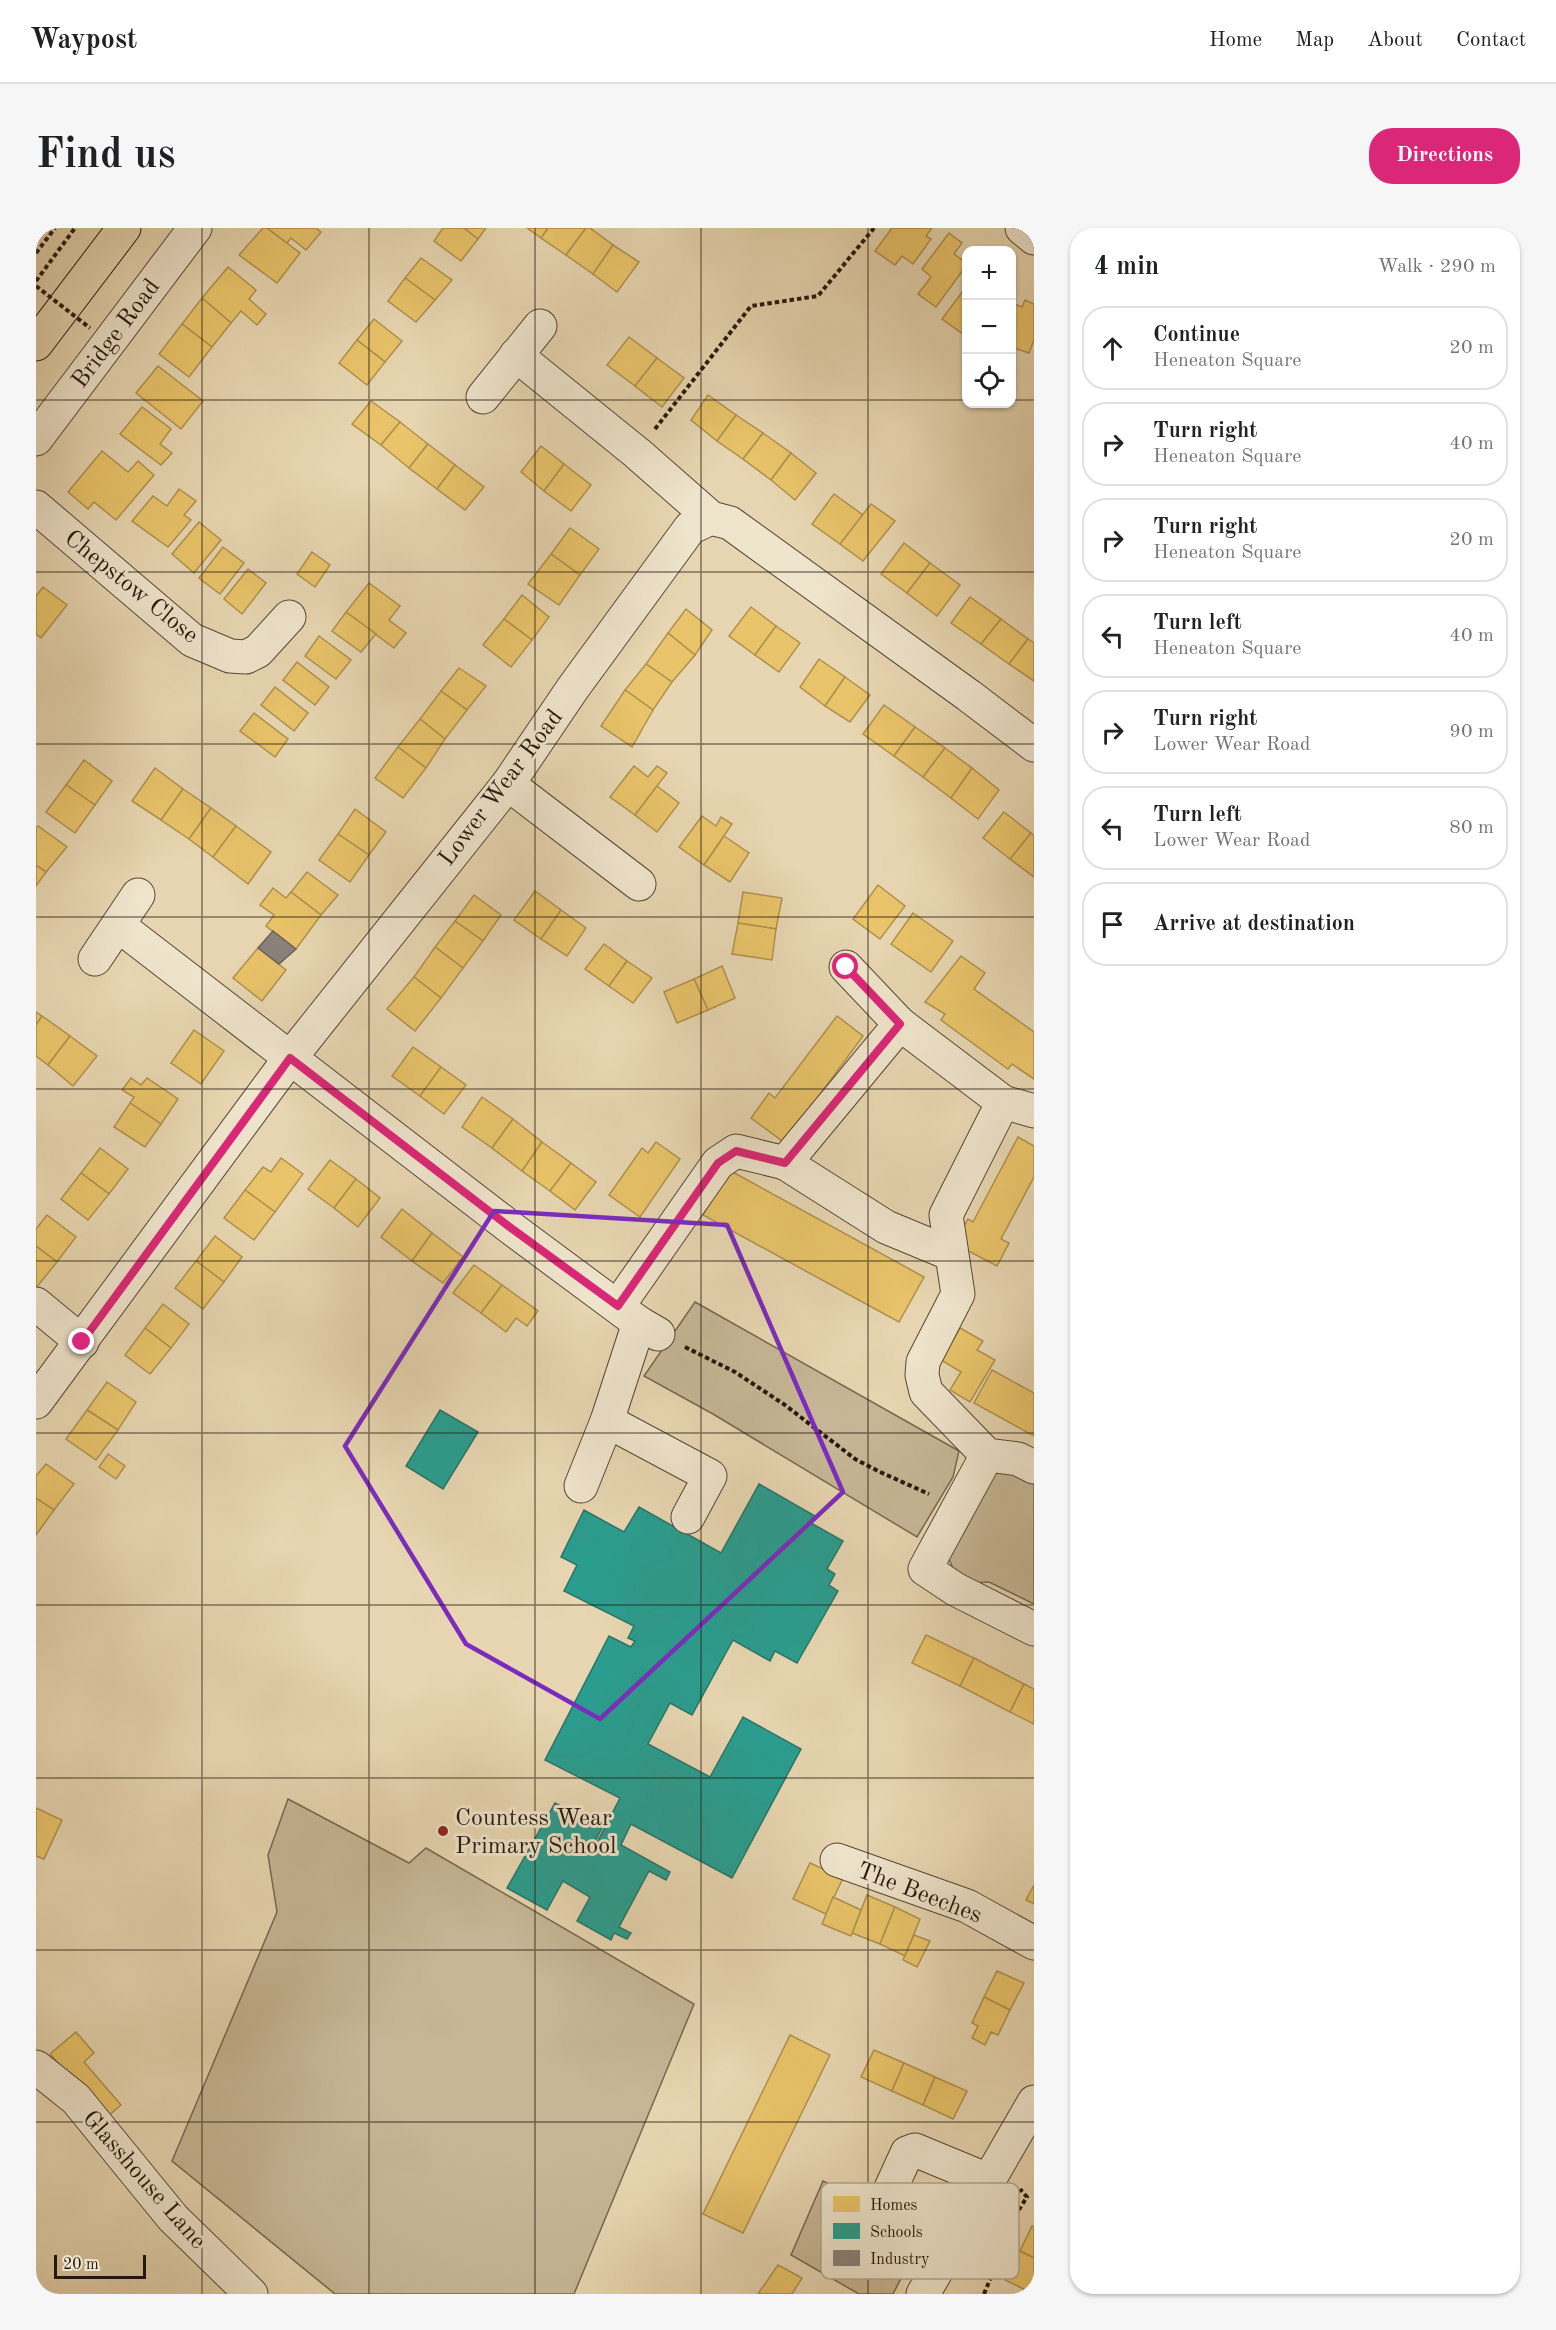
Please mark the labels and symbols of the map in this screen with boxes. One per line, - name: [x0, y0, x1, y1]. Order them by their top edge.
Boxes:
- street label: Bridge Road: [68, 275, 165, 393]
- street label: Chepstow Close: [59, 527, 202, 649]
- street label: Lower Wear Road: [435, 706, 568, 871]
- route start: [832, 953, 858, 979]
- route end: [68, 1328, 94, 1354]
- place label: Countess Wear Primary School: [455, 1807, 617, 1859]
- marker: Countess Wear Primary School: [436, 1824, 450, 1838]
- street label: The Beeches: [854, 1859, 985, 1929]
- street label: Glasshouse Lane: [77, 2107, 210, 2254]
- legend: [821, 2183, 1019, 2279]
- text: Homes: [870, 2198, 918, 2214]
- text: Schools: [870, 2225, 923, 2241]
- scale bar: [54, 2252, 146, 2280]
- text: Industry: [870, 2252, 930, 2268]

